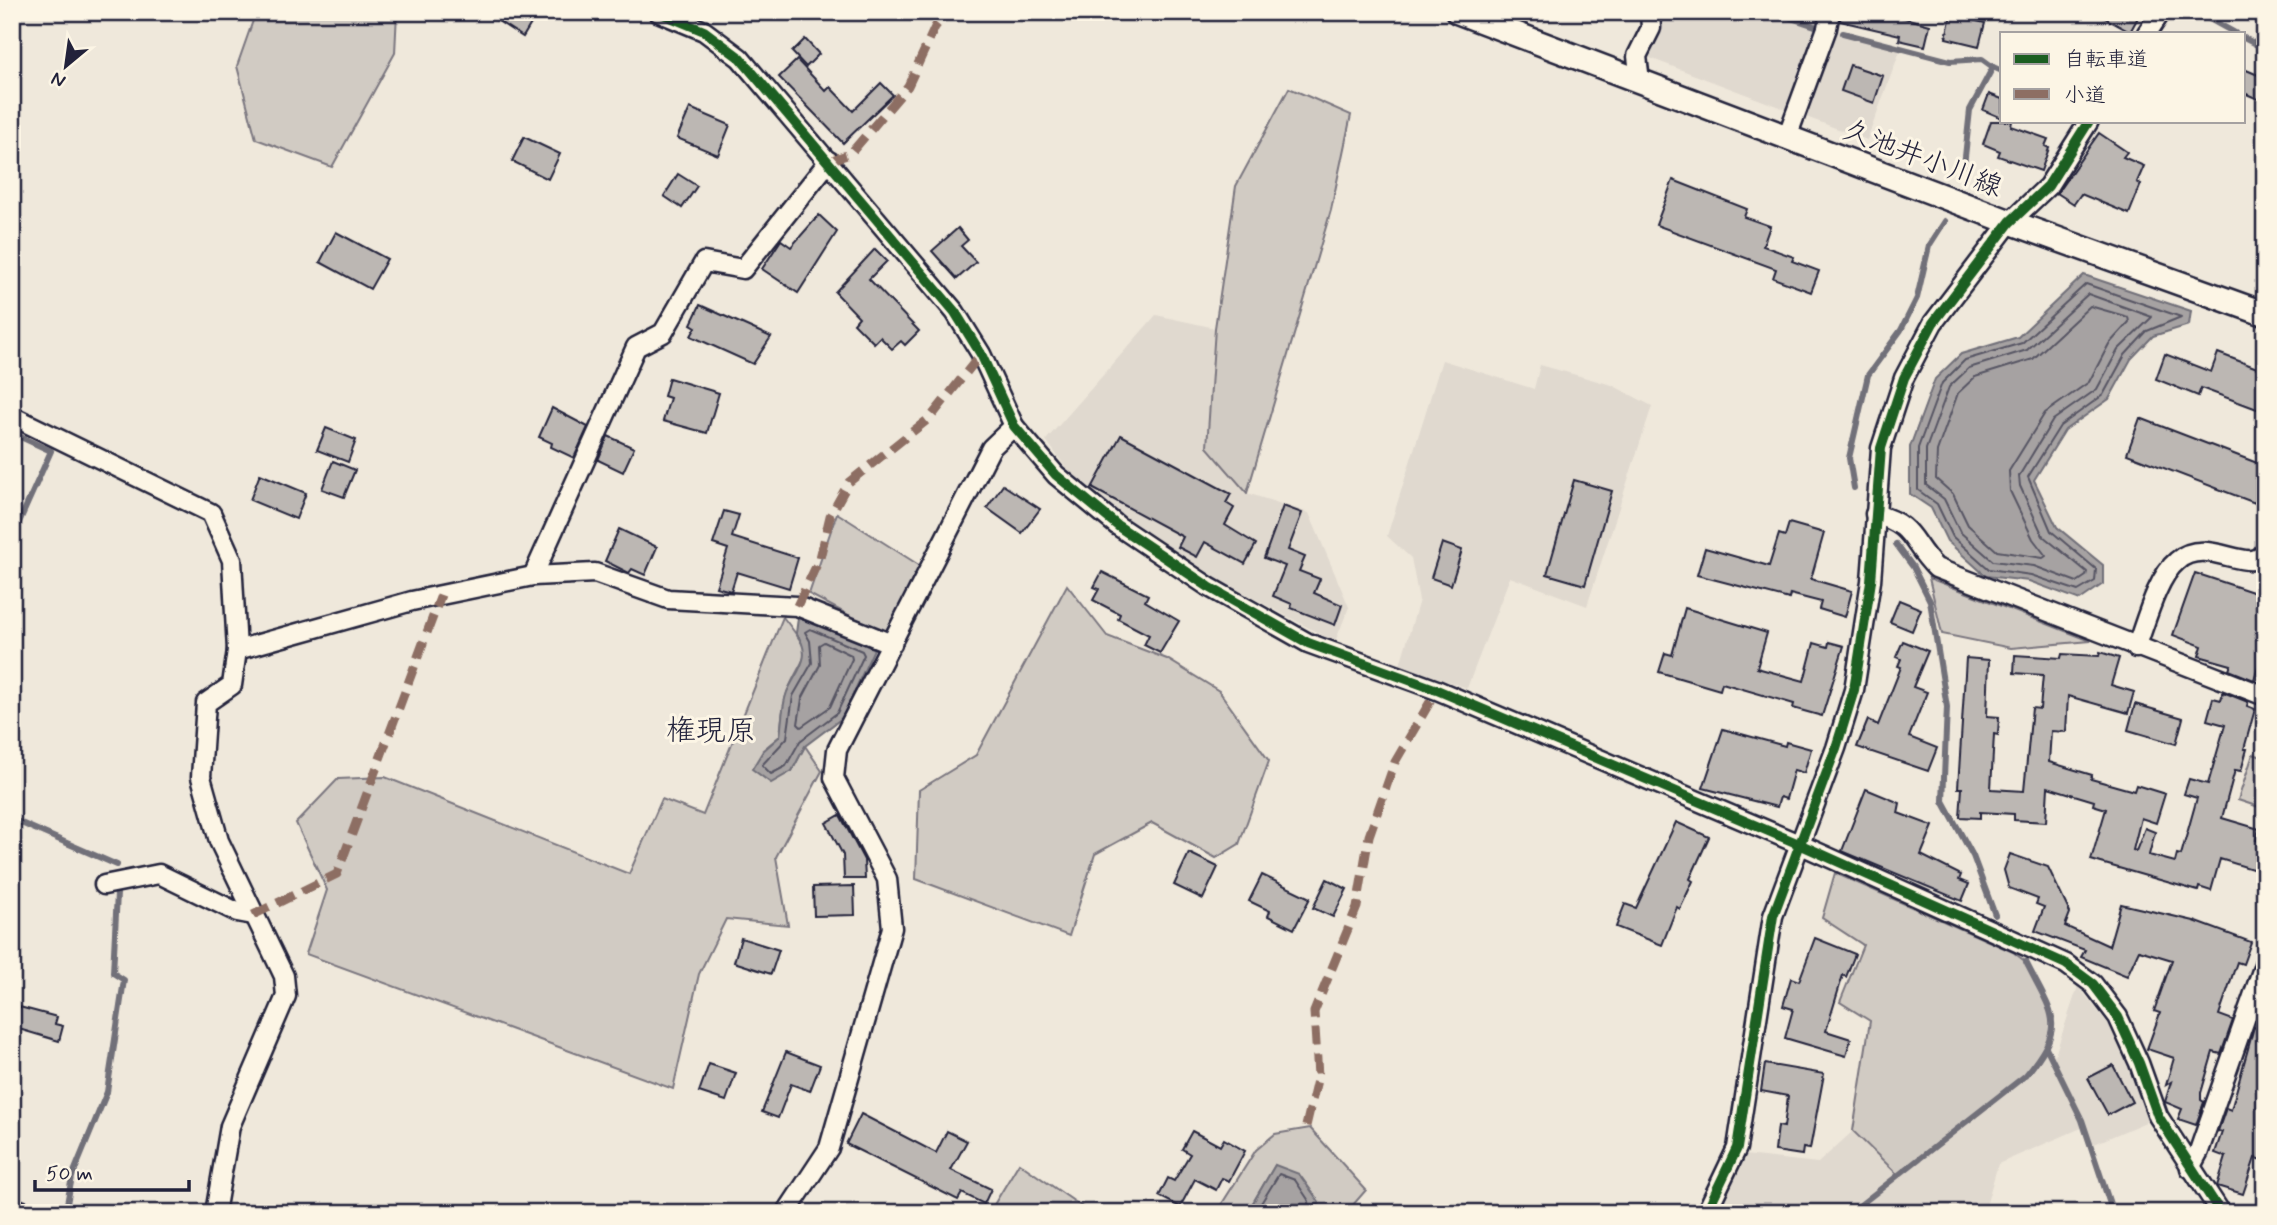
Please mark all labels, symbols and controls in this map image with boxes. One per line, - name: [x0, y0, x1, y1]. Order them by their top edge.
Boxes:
- north arrow: [32, 32, 102, 102]
- legend: [2000, 32, 2246, 122]
- text: 自転車道: [2064, 46, 2148, 74]
- text: N: [47, 66, 70, 94]
- text: 小道: [2064, 82, 2106, 110]
- street label: 久池井小川線: [1837, 112, 2007, 207]
- district label: 権現原: [666, 712, 756, 751]
- scale bar: [35, 1148, 189, 1192]
- text: 50 m: [46, 1160, 93, 1188]

